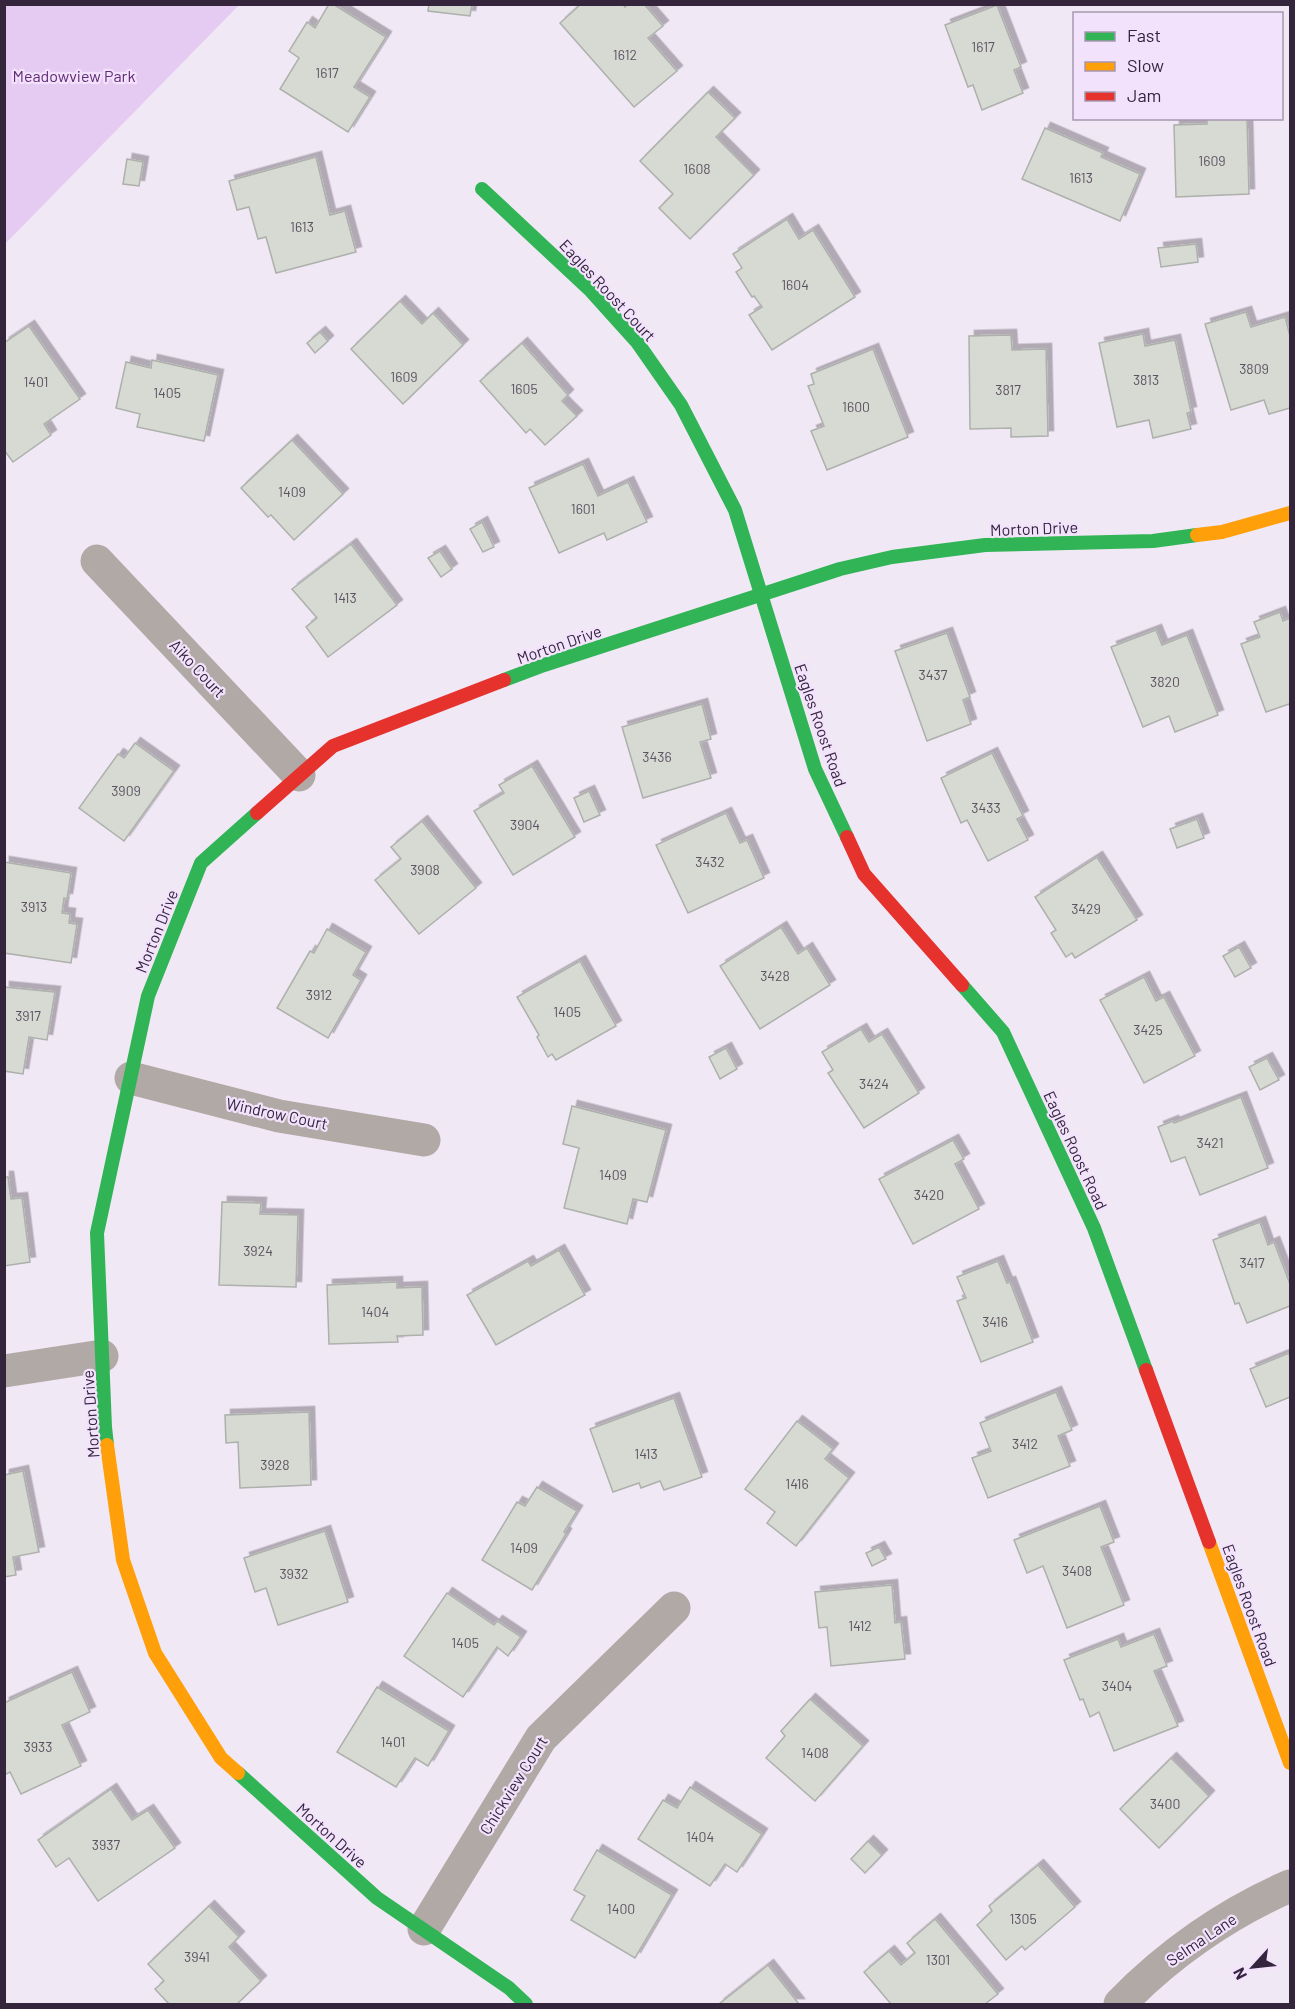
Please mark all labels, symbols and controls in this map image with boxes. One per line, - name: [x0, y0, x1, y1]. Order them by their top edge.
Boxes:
- legend: [1073, 12, 1283, 120]
- text: Fast: [1127, 24, 1161, 46]
- house number: 1617: [971, 38, 995, 55]
- house number: 1612: [613, 46, 637, 63]
- text: Slow: [1127, 54, 1164, 76]
- house number: 1617: [315, 64, 339, 81]
- park label: Meadowview Park: [13, 66, 135, 85]
- text: Jam: [1127, 84, 1161, 106]
- house number: 1609: [1198, 152, 1226, 169]
- house number: 1608: [683, 160, 711, 177]
- house number: 1613: [1069, 169, 1093, 186]
- house number: 1613: [290, 218, 314, 235]
- street label: Eagles Roost Court: [556, 235, 660, 345]
- house number: 1604: [781, 276, 809, 293]
- house number: 3809: [1239, 360, 1269, 377]
- house number: 1609: [390, 368, 418, 385]
- house number: 3813: [1133, 371, 1159, 388]
- house number: 1401: [23, 373, 49, 390]
- house number: 1605: [510, 380, 538, 397]
- house number: 3817: [995, 381, 1021, 398]
- house number: 1405: [153, 384, 181, 401]
- house number: 1600: [842, 398, 870, 415]
- house number: 1409: [278, 483, 306, 500]
- house number: 1601: [571, 500, 595, 517]
- street label: Morton Drive: [990, 517, 1078, 539]
- house number: 1413: [333, 589, 357, 606]
- street label: Morton Drive: [514, 621, 604, 667]
- street label: Aiko Court: [166, 635, 230, 701]
- street label: Eagles Roost Road: [791, 661, 851, 789]
- house number: 3437: [919, 666, 948, 683]
- house number: 3820: [1150, 673, 1180, 690]
- house number: 3436: [642, 748, 672, 765]
- house number: 3909: [111, 782, 141, 799]
- house number: 3433: [971, 799, 1001, 816]
- house number: 3904: [510, 816, 540, 833]
- house number: 3432: [695, 853, 725, 870]
- house number: 3908: [410, 861, 440, 878]
- street label: Morton Drive: [131, 887, 181, 975]
- house number: 3913: [21, 898, 47, 915]
- house number: 3429: [1071, 900, 1101, 917]
- house number: 3428: [760, 967, 790, 984]
- house number: 3912: [306, 986, 332, 1003]
- house number: 1405: [553, 1003, 581, 1020]
- house number: 3917: [15, 1007, 41, 1024]
- house number: 3425: [1133, 1021, 1163, 1038]
- house number: 3424: [859, 1075, 889, 1092]
- street label: Eagles Roost Road: [1040, 1088, 1112, 1212]
- street label: Windrow Court: [225, 1093, 329, 1133]
- house number: 3421: [1196, 1134, 1224, 1151]
- house number: 1409: [599, 1166, 627, 1183]
- house number: 3420: [914, 1186, 944, 1203]
- house number: 3924: [243, 1242, 273, 1259]
- house number: 3417: [1239, 1254, 1265, 1271]
- house number: 1404: [361, 1303, 389, 1320]
- house number: 3416: [982, 1313, 1008, 1330]
- street label: Morton Drive: [77, 1369, 103, 1459]
- house number: 3412: [1012, 1435, 1038, 1452]
- house number: 1413: [634, 1445, 658, 1462]
- house number: 3928: [260, 1456, 290, 1473]
- house number: 1416: [785, 1475, 809, 1492]
- house number: 1409: [510, 1539, 538, 1556]
- street label: Eagles Roost Road: [1219, 1541, 1281, 1669]
- house number: 3408: [1062, 1562, 1092, 1579]
- house number: 3932: [279, 1565, 309, 1582]
- house number: 1412: [848, 1617, 872, 1634]
- house number: 1405: [451, 1634, 479, 1651]
- house number: 3404: [1102, 1677, 1132, 1694]
- street label: Chickview Court: [475, 1732, 551, 1838]
- house number: 1401: [380, 1733, 406, 1750]
- house number: 3933: [24, 1738, 52, 1755]
- house number: 1408: [801, 1744, 829, 1761]
- house number: 3400: [1150, 1795, 1180, 1812]
- street label: Morton Drive: [293, 1799, 371, 1871]
- house number: 1404: [686, 1828, 714, 1845]
- house number: 3937: [92, 1836, 121, 1853]
- house number: 1400: [607, 1900, 635, 1917]
- street label: Selma Lane: [1162, 1909, 1240, 1969]
- house number: 1305: [1009, 1910, 1037, 1927]
- north arrow: [1223, 1937, 1283, 1997]
- house number: 3941: [184, 1948, 210, 1965]
- house number: 1301: [926, 1951, 950, 1968]
- text: N: [1228, 1965, 1250, 1983]

